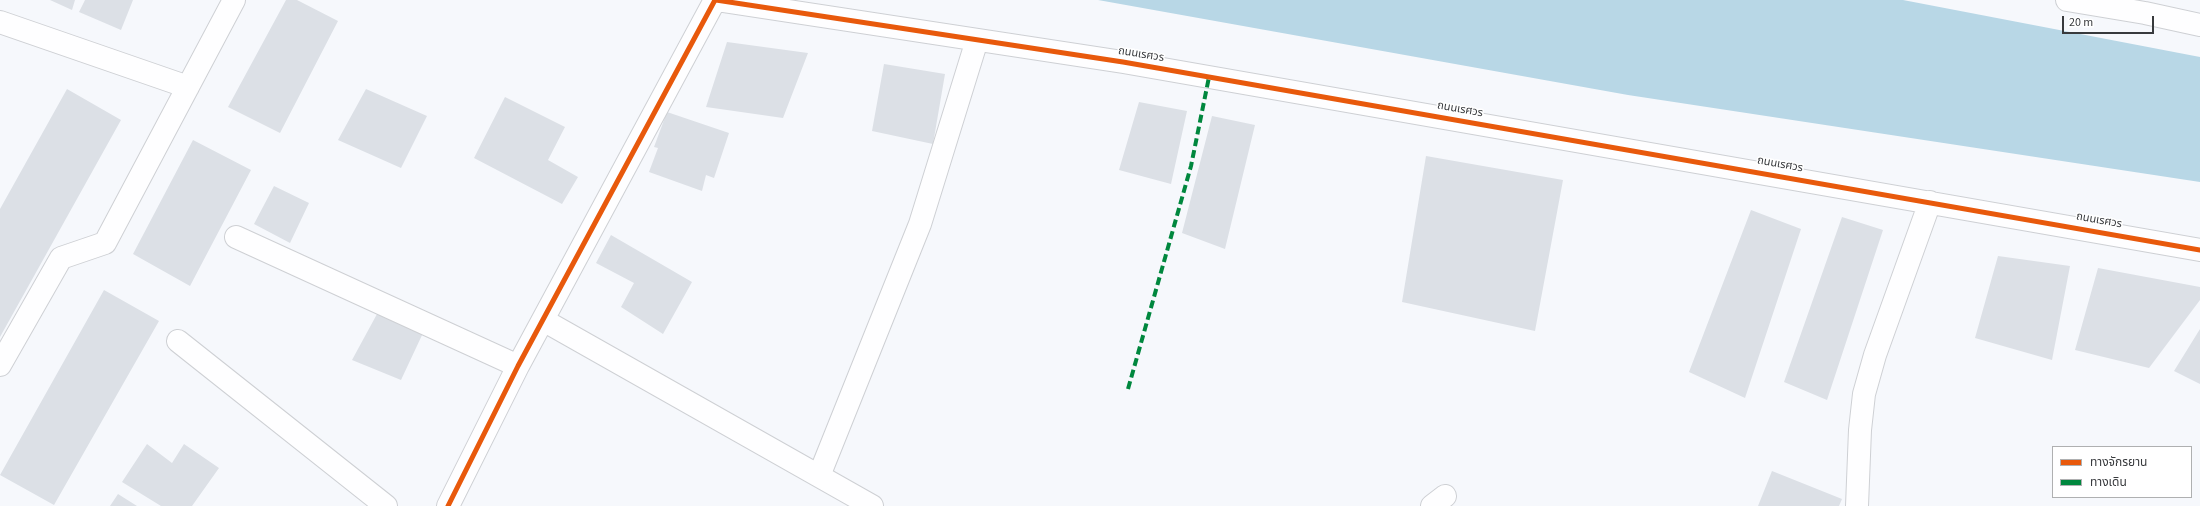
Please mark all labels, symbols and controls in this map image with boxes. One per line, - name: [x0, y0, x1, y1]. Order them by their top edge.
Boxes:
- scale bar: [2064, 8, 2156, 34]
- text: 20 m: [2069, 14, 2093, 31]
- street label: ถนนเรศวร: [1117, 45, 1165, 65]
- street label: ถนนเรศวร: [1436, 99, 1484, 121]
- street label: ถนนเรศวร: [1756, 154, 1804, 176]
- street label: ถนนเรศวร: [2075, 210, 2123, 232]
- legend: [2052, 446, 2192, 498]
- text: ทางจักรยาน: [2090, 454, 2147, 471]
- text: ทางเดิน: [2090, 474, 2127, 491]

